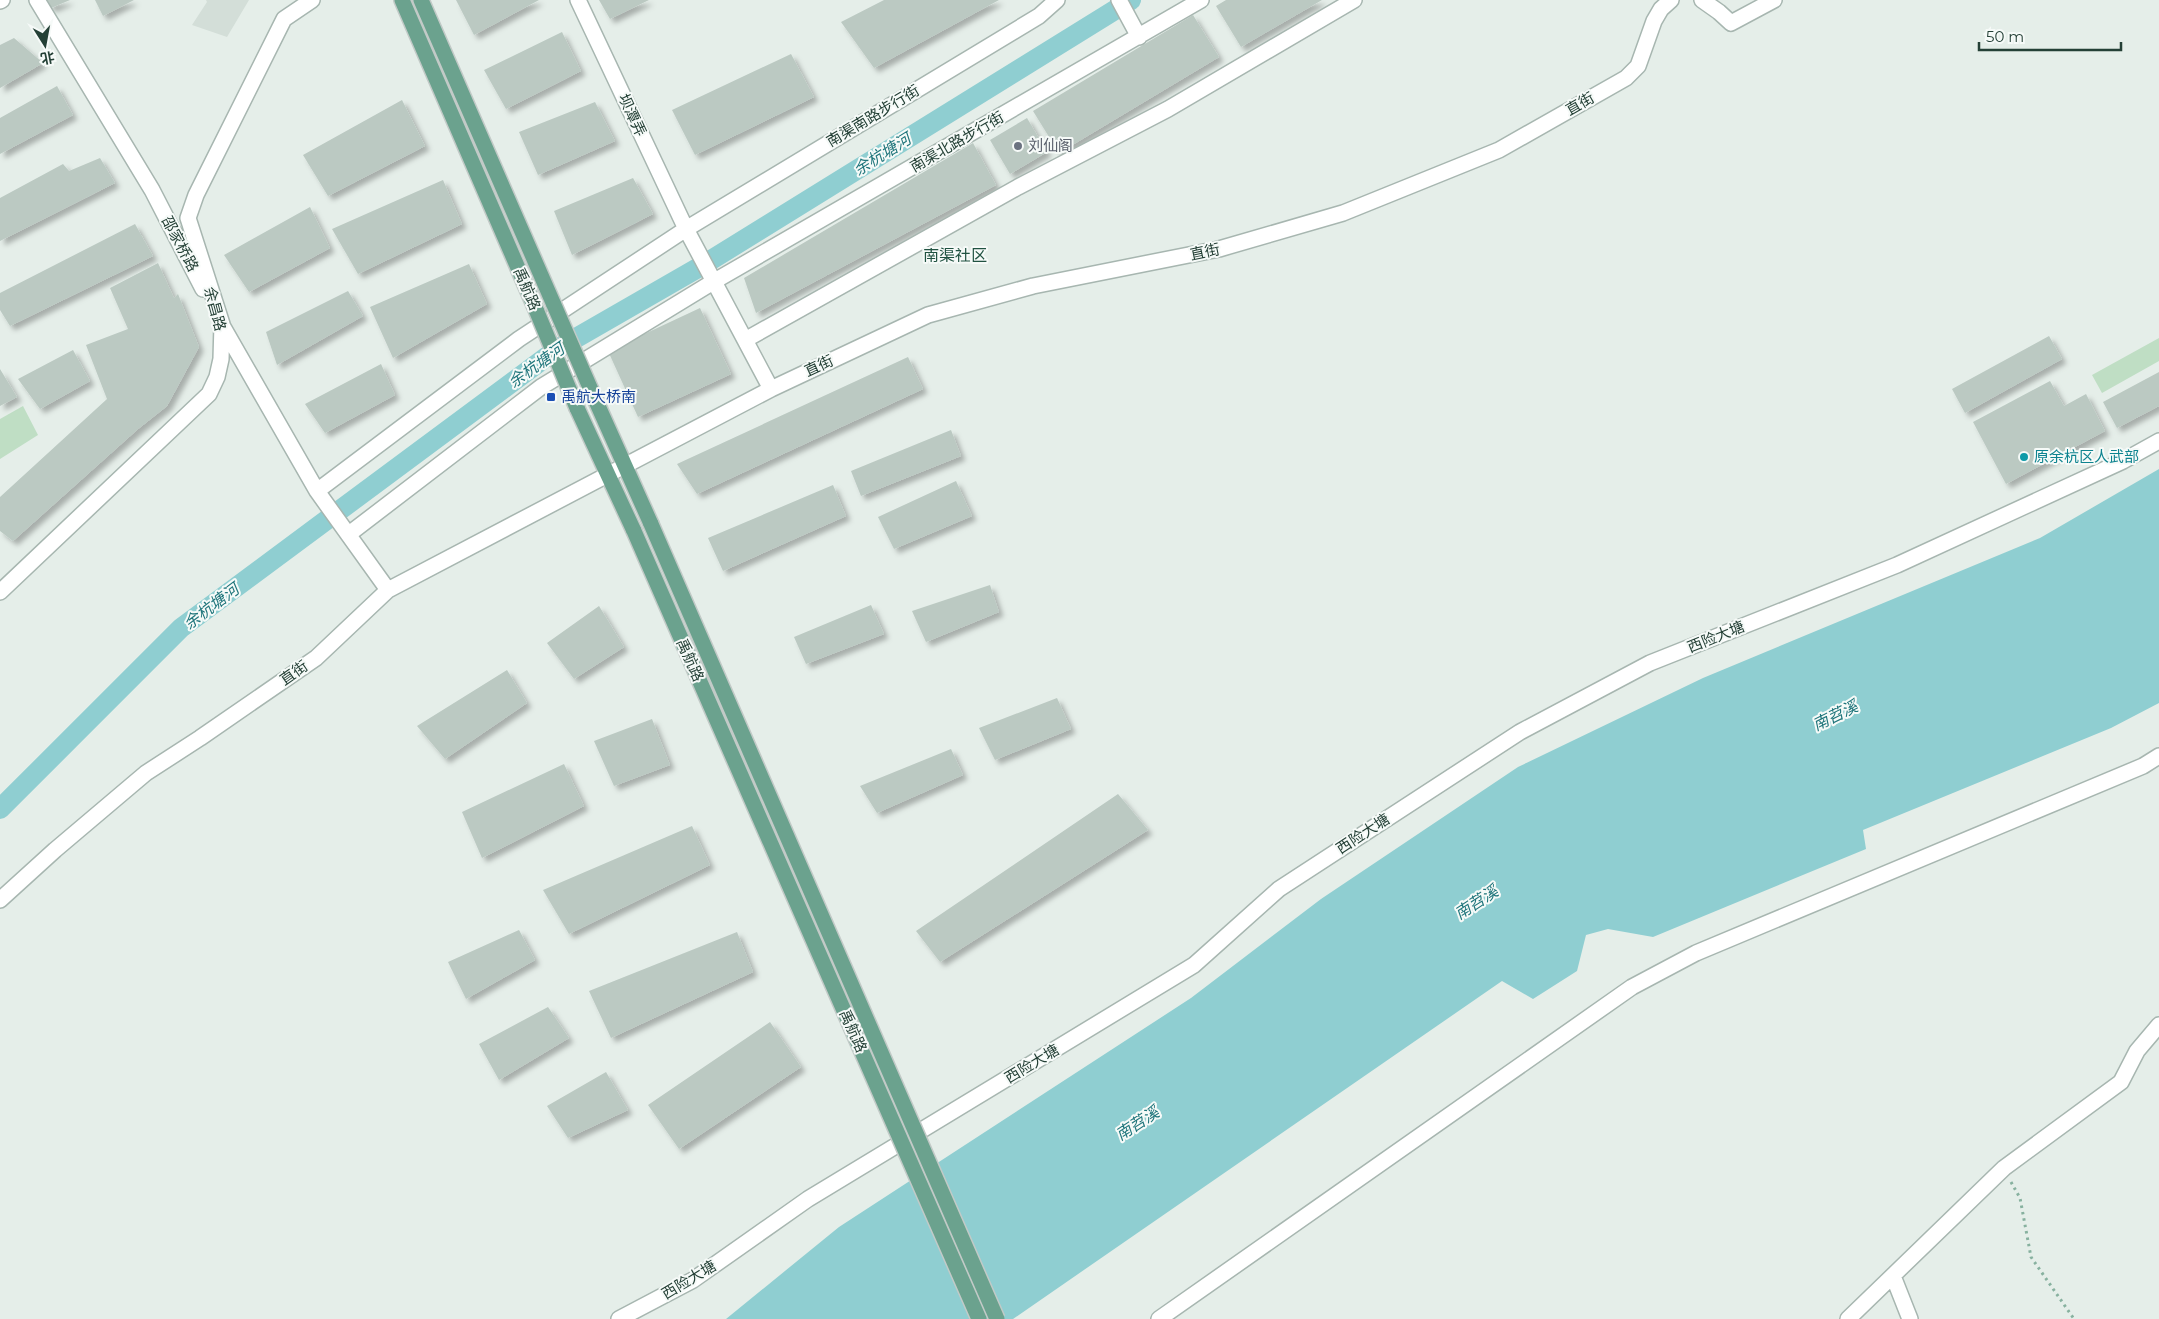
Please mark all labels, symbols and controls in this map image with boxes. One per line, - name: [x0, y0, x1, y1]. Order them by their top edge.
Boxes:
- north arrow: [20, 20, 70, 70]
- scale bar: [1979, 20, 2122, 52]
- text: 50 m: [1986, 27, 2024, 46]
- text: 北: [39, 48, 56, 68]
- street label: 南渠南路步行街: [823, 80, 923, 151]
- street label: 直街: [1562, 88, 1597, 119]
- street label: 坝潭弄: [614, 90, 651, 139]
- street label: 南渠北路步行街: [907, 107, 1007, 176]
- water label: 余杭塘河: [850, 128, 917, 179]
- place label: 刘仙阁: [1028, 136, 1073, 155]
- marker: 刘仙阁: [1012, 140, 1024, 152]
- street label: 邵家桥路: [158, 213, 203, 275]
- street label: 直街: [1188, 239, 1222, 264]
- district label: 南渠社区: [923, 246, 987, 265]
- street label: 禹航路: [510, 264, 545, 313]
- street label: 余昌路: [200, 285, 230, 333]
- water label: 余杭塘河: [505, 338, 570, 392]
- street label: 直街: [801, 351, 836, 380]
- place label: 禹航大桥南: [561, 387, 636, 406]
- marker: 禹航大桥南: [545, 391, 557, 403]
- place label: 原余杭区人武部: [2034, 447, 2139, 466]
- marker: 原余杭区人武部: [2018, 451, 2030, 463]
- water label: 余杭塘河: [180, 578, 245, 633]
- street label: 西险大塘: [1684, 616, 1747, 657]
- street label: 禹航路: [673, 635, 708, 684]
- street label: 直街: [276, 656, 311, 689]
- water label: 南苕溪: [1809, 696, 1863, 735]
- street label: 西险大塘: [1332, 809, 1393, 858]
- water label: 南苕溪: [1451, 880, 1503, 923]
- street label: 禹航路: [836, 1006, 871, 1055]
- street label: 西险大塘: [1001, 1040, 1062, 1087]
- water label: 南苕溪: [1112, 1101, 1164, 1144]
- street label: 西险大塘: [658, 1256, 719, 1303]

